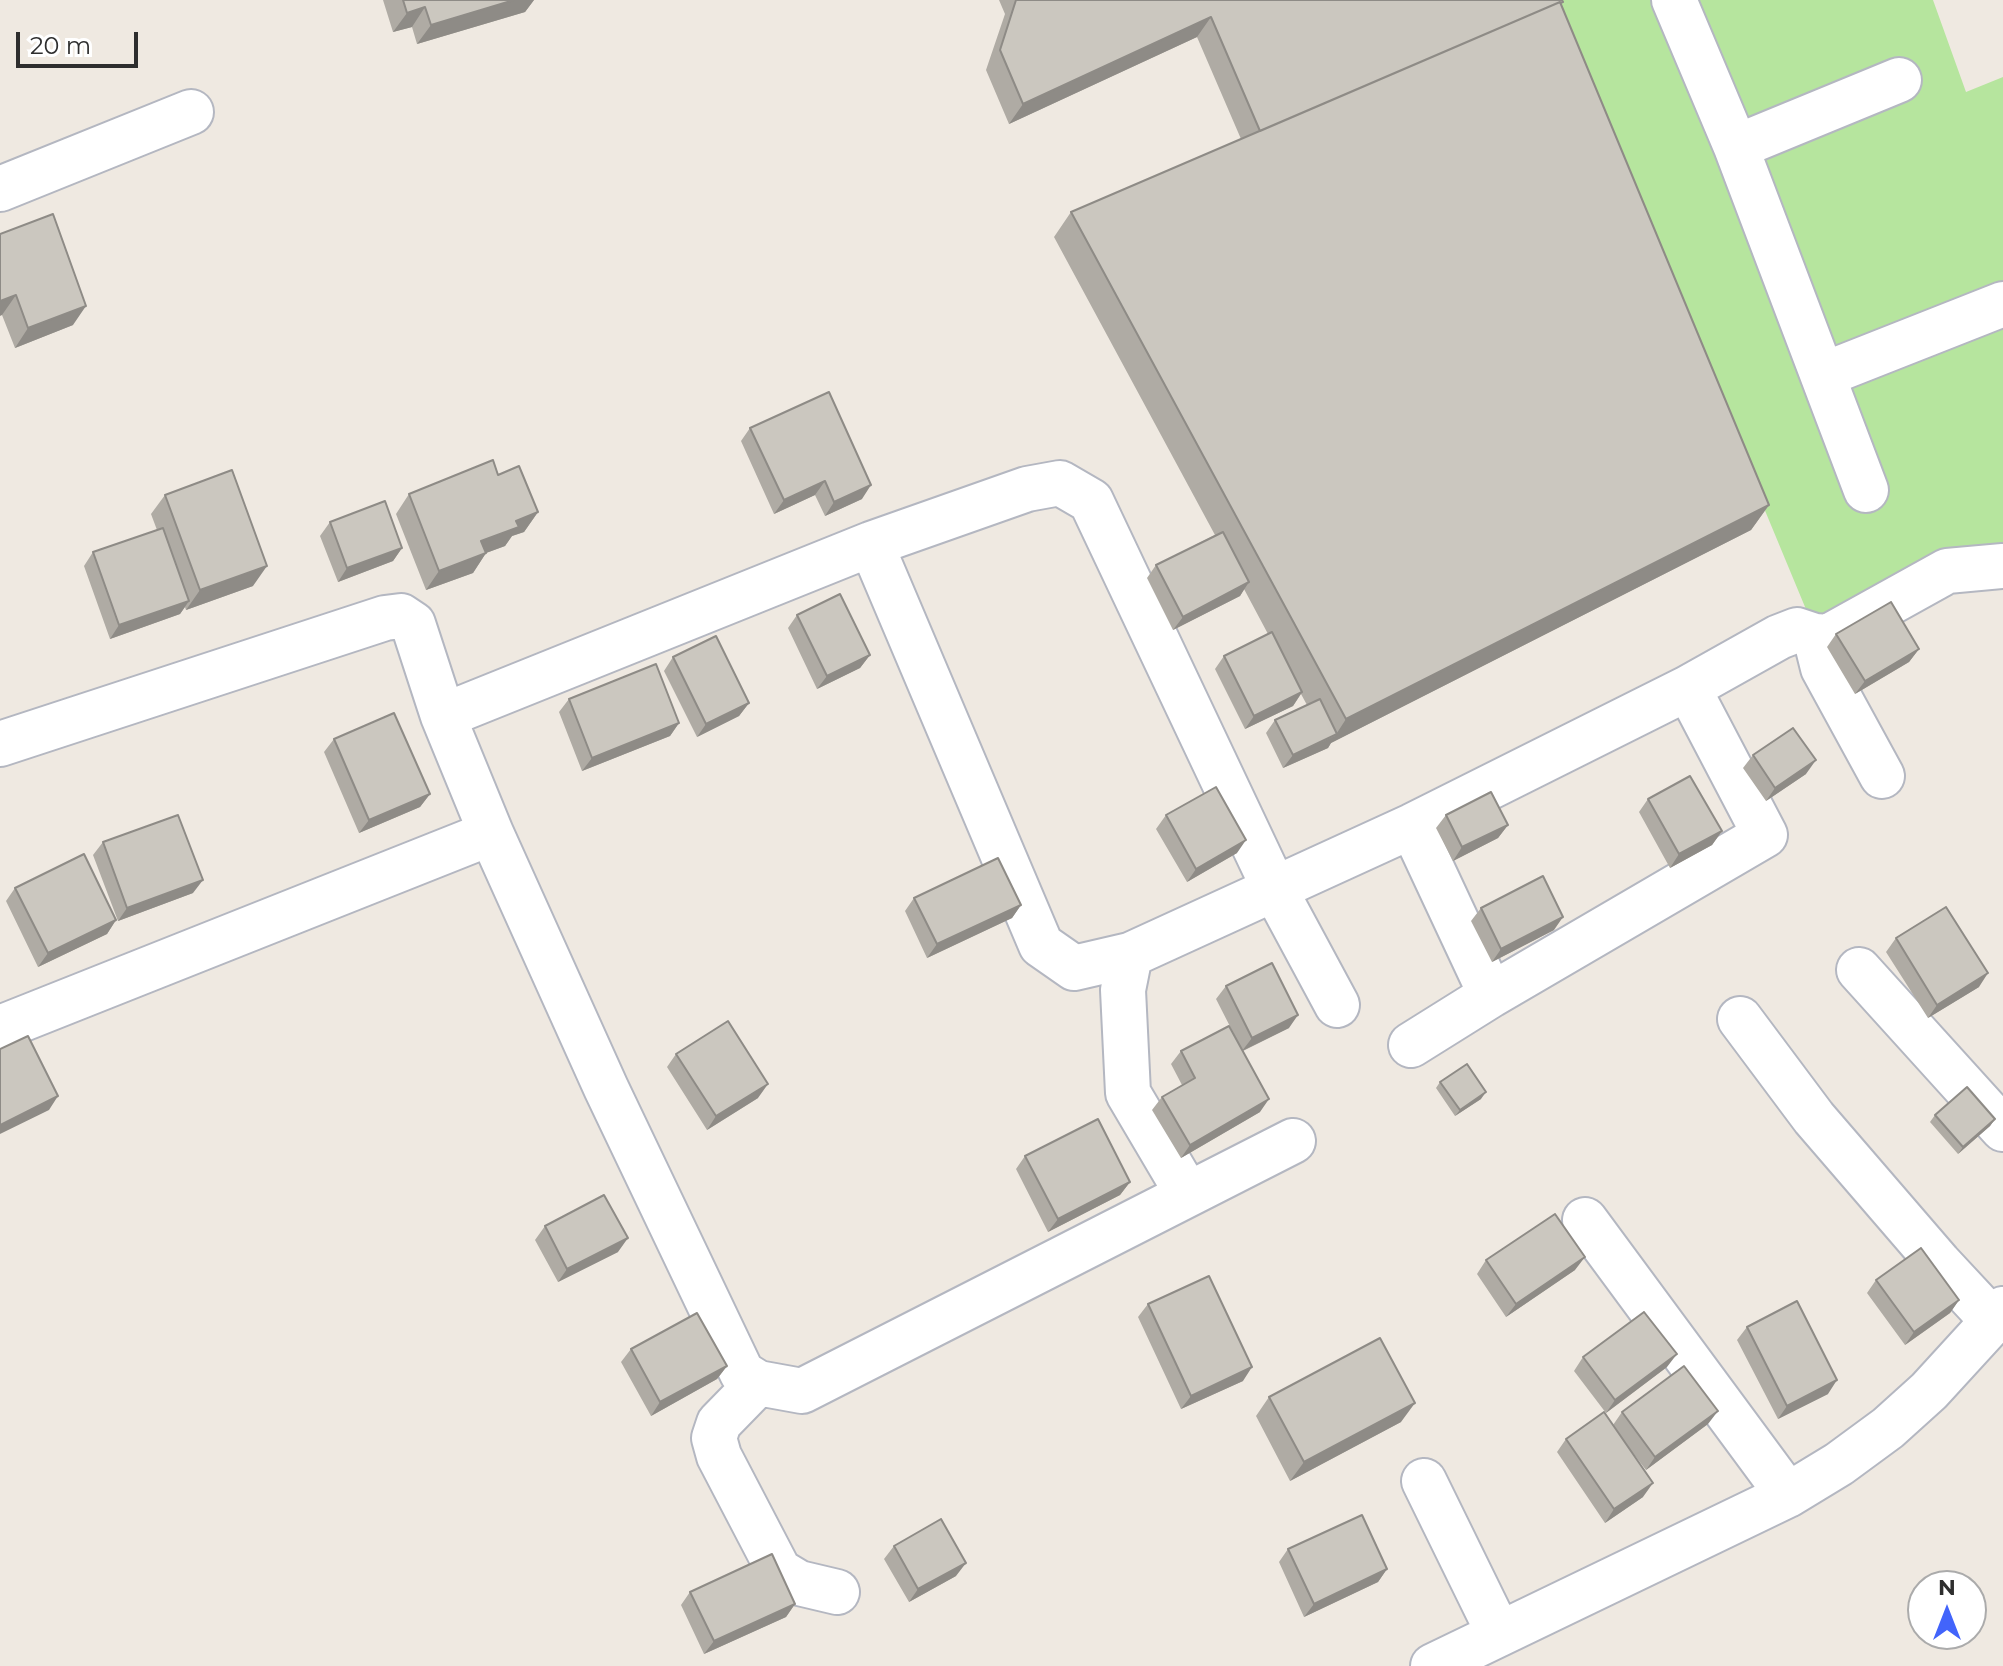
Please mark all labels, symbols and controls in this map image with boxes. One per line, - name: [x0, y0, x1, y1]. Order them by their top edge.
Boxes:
- scale bar: [20, 16, 142, 66]
- text: 20 m: [30, 31, 91, 60]
- north arrow: [1907, 1570, 1987, 1650]
- text: N: [1938, 1574, 1956, 1601]

